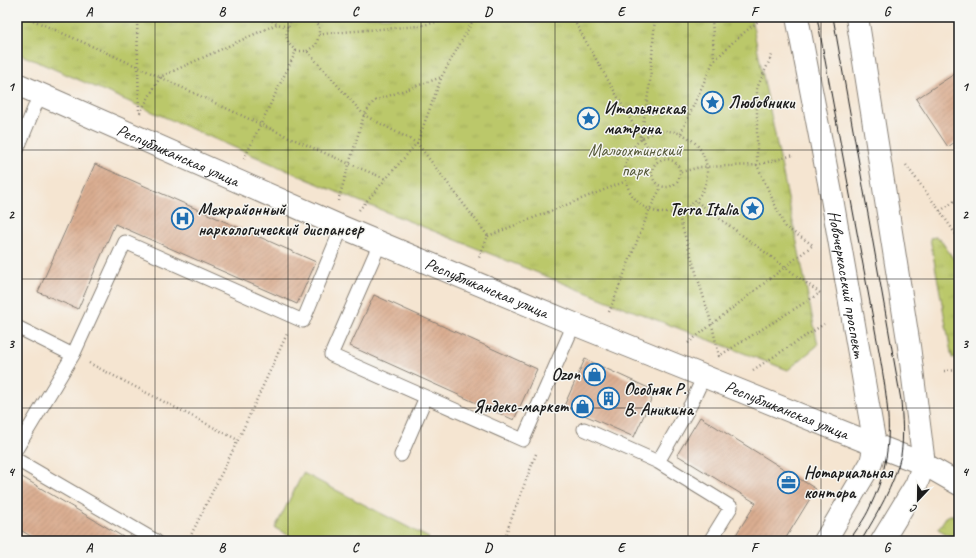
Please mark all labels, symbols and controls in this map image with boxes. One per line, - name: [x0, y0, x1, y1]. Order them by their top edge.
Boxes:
- text: A: [86, 4, 94, 20]
- text: B: [219, 4, 227, 20]
- text: C: [352, 4, 360, 20]
- text: D: [484, 4, 493, 20]
- text: E: [618, 4, 627, 20]
- text: F: [751, 4, 760, 20]
- text: G: [884, 4, 892, 20]
- text: 1: [8, 79, 16, 95]
- text: 1: [962, 79, 970, 95]
- place icon: Любовники: [700, 89, 726, 115]
- place label: Любовники: [728, 92, 796, 113]
- place label: Итальянская матрона: [604, 98, 686, 139]
- place icon: Итальянская матрона: [575, 105, 601, 131]
- street label: Республиканская улица: [114, 119, 244, 192]
- park label: Малоохтинский парк: [588, 140, 683, 181]
- place icon: Terra Italia: [740, 196, 766, 222]
- place label: Межрайонный наркологический диспансер: [198, 199, 365, 240]
- place label: Terra Italia: [670, 199, 740, 220]
- hospital icon: Межрайонный наркологический диспансер: [169, 206, 195, 232]
- text: 2: [8, 207, 15, 223]
- text: 2: [962, 207, 969, 223]
- street label: Новочеркасский проспект: [824, 209, 870, 360]
- street label: Республиканская улица: [422, 252, 553, 323]
- text: 3: [8, 336, 15, 352]
- text: 3: [962, 336, 969, 352]
- shop icon: Ozon: [582, 361, 608, 387]
- place label: Ozon: [552, 364, 581, 385]
- street label: Республиканская улица: [722, 375, 854, 445]
- place label: Особняк Р. В. Аникина: [624, 379, 695, 420]
- building icon: Особняк Р. В. Аникина: [596, 386, 622, 412]
- shop icon: Яндекс-маркет: [570, 393, 596, 419]
- place label: Яндекс-маркет: [473, 396, 570, 417]
- place label: Нотариальная контора: [804, 462, 894, 503]
- text: 4: [8, 464, 16, 480]
- text: 4: [962, 464, 970, 480]
- office icon: Нотариальная контора: [776, 469, 802, 495]
- north arrow: [898, 480, 938, 520]
- text: С: [908, 501, 919, 517]
- text: A: [86, 540, 94, 556]
- text: B: [219, 540, 227, 556]
- text: C: [352, 540, 360, 556]
- text: D: [484, 540, 493, 556]
- text: E: [618, 540, 627, 556]
- text: F: [751, 540, 760, 556]
- text: G: [884, 540, 892, 556]

